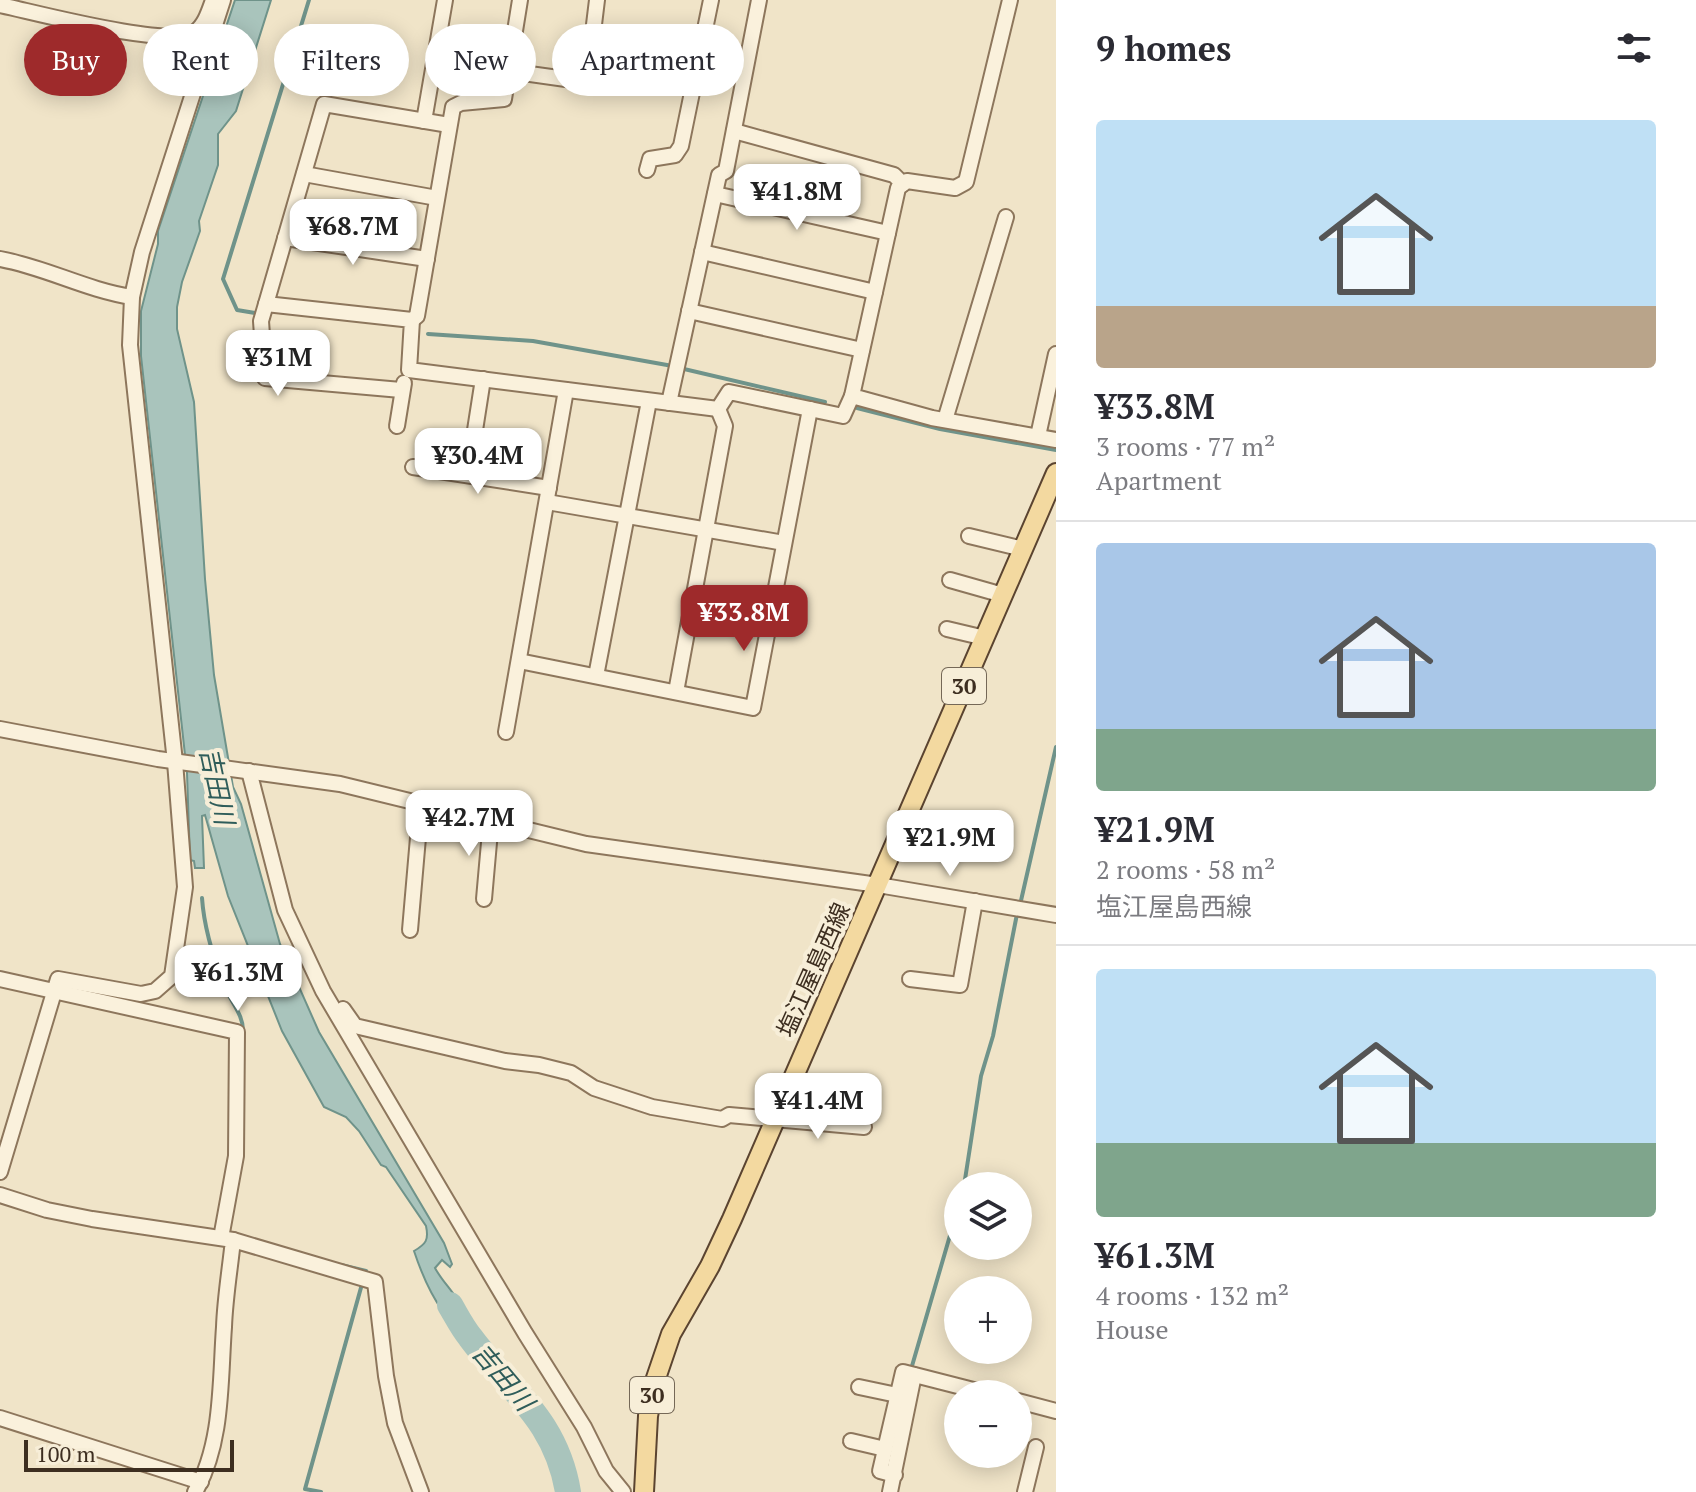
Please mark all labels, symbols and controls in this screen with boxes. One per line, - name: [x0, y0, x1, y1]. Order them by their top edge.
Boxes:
- chip: Buy: [24, 24, 127, 96]
- chip: Rent: [143, 24, 258, 96]
- chip: Filters: [274, 24, 409, 96]
- chip: New: [425, 24, 536, 96]
- chip: Apartment: [552, 24, 744, 96]
- text: 9 homes: [1096, 26, 1231, 71]
- icon: filters: [1612, 26, 1656, 70]
- pin: ¥41.8M: [732, 164, 862, 232]
- icon: home: [1304, 172, 1448, 316]
- text: ¥41.8M: [752, 173, 842, 207]
- pin: ¥68.7M: [288, 199, 418, 267]
- text: ¥68.7M: [308, 208, 398, 242]
- pin: ¥31M: [231, 330, 325, 398]
- text: ¥31M: [244, 339, 312, 373]
- text: ¥33.8M: [1096, 384, 1215, 429]
- pin: ¥30.4M: [413, 428, 543, 496]
- text: 3 rooms · 77 m²: [1096, 429, 1275, 463]
- text: ¥30.4M: [433, 437, 523, 471]
- text: Apartment: [1096, 463, 1222, 497]
- pin: ¥33.8M: [679, 585, 809, 653]
- text: ¥33.8M: [699, 594, 789, 628]
- icon: home: [1304, 595, 1448, 739]
- road number: 30: [942, 668, 986, 704]
- water label: 吉田川: [193, 744, 243, 830]
- pin: ¥42.7M: [404, 790, 534, 858]
- text: ¥42.7M: [424, 799, 514, 833]
- text: ¥21.9M: [1096, 807, 1215, 852]
- pin: ¥21.9M: [885, 810, 1015, 878]
- text: ¥21.9M: [905, 819, 995, 853]
- text: 2 rooms · 58 m²: [1096, 852, 1275, 886]
- text: 塩江屋島西線: [1096, 889, 1252, 923]
- street label: 塩江屋島西線: [769, 897, 857, 1042]
- pin: ¥61.3M: [173, 945, 303, 1013]
- text: ¥61.3M: [193, 954, 283, 988]
- icon: home: [1304, 1021, 1448, 1165]
- pin: ¥41.4M: [753, 1073, 883, 1141]
- text: ¥41.4M: [773, 1082, 863, 1116]
- map controls: [944, 1172, 1032, 1468]
- button: layers: [944, 1172, 1032, 1260]
- text: ¥61.3M: [1096, 1233, 1215, 1278]
- button: +: [944, 1276, 1032, 1364]
- text: 4 rooms · 132 m²: [1096, 1278, 1289, 1312]
- text: House: [1096, 1312, 1169, 1346]
- water label: 吉田川: [466, 1336, 544, 1419]
- road number: 30: [630, 1377, 674, 1413]
- button: −: [944, 1380, 1032, 1468]
- scale bar: [24, 1436, 234, 1472]
- text: 100 m: [36, 1439, 96, 1468]

